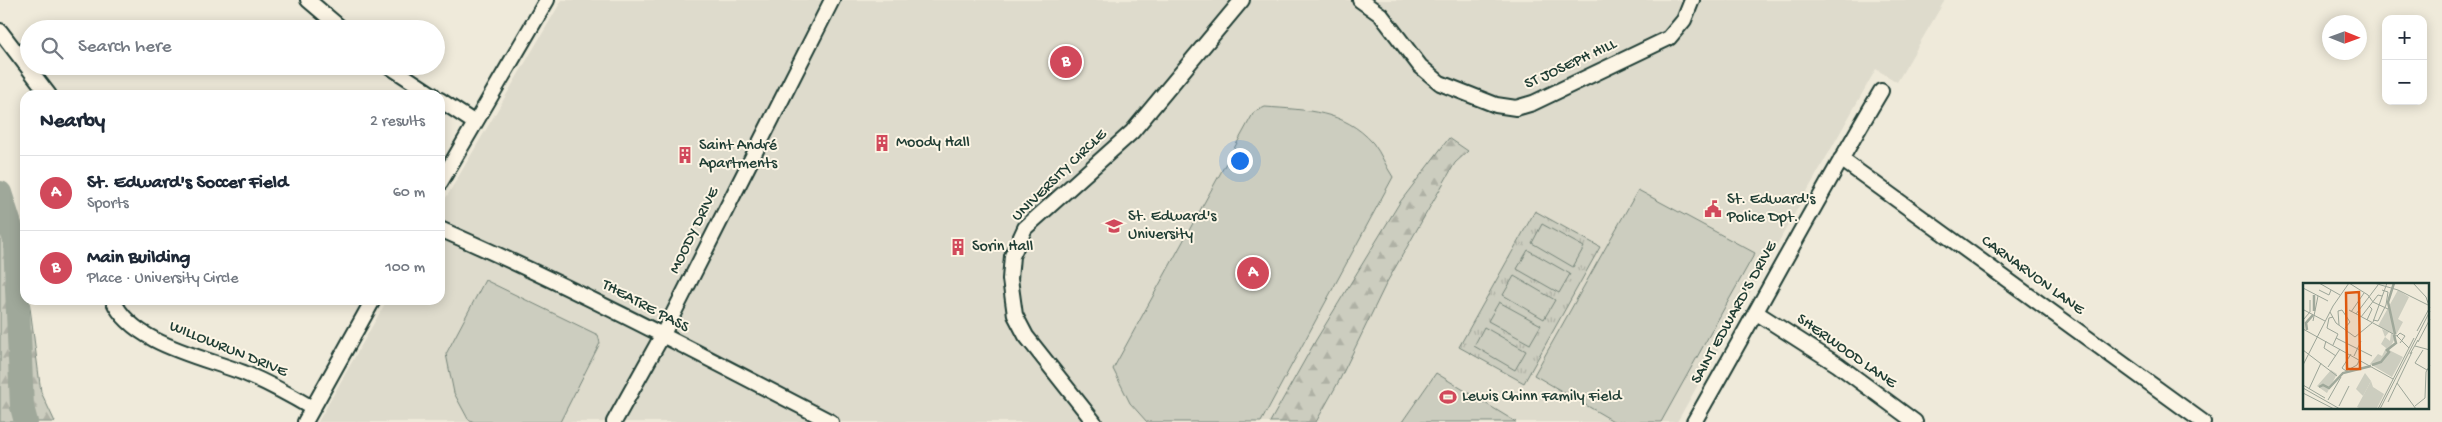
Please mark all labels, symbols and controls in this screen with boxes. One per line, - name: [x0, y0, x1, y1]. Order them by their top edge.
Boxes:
- north arrow: [2322, 15, 2367, 60]
- map controls: [2382, 15, 2427, 105]
- button: +: [2382, 15, 2427, 60]
- search box: [20, 20, 445, 75]
- icon: search: [38, 34, 66, 62]
- street label: ST JOSEPH HILL: [1522, 35, 1621, 95]
- text: Search here: [78, 36, 172, 59]
- pin: B: [1050, 43, 1082, 81]
- button: −: [2382, 60, 2427, 105]
- text: Nearby: [40, 110, 105, 135]
- text: 2 results: [370, 113, 425, 132]
- street label: UNIVERSITY CIRCLE: [1009, 125, 1112, 226]
- building icon: Moody Hall: [872, 133, 892, 153]
- place label: Moody Hall: [896, 134, 970, 153]
- place label: Saint André Apartments: [699, 137, 778, 174]
- building icon: Saint André Apartments: [675, 145, 695, 165]
- your location: [1227, 148, 1253, 174]
- text: St. Edward's Soccer Field: [87, 172, 288, 195]
- text: A: [51, 184, 61, 203]
- text: 60 m: [393, 184, 425, 203]
- street label: MOODY DRIVE: [666, 184, 724, 277]
- place label: St. Edward's Police Dpt.: [1726, 191, 1816, 228]
- text: Sports: [87, 195, 129, 214]
- public building icon: St. Edward's Police Dpt.: [1703, 199, 1723, 219]
- place label: St. Edward's University: [1128, 208, 1217, 245]
- school or university icon: St. Edward's University: [1104, 216, 1124, 236]
- street label: CARNARVON LANE: [1977, 232, 2088, 321]
- building icon: Sorin Hall: [948, 237, 968, 257]
- street label: SAINT EDWARD'S DRIVE: [1688, 237, 1783, 388]
- place label: Sorin Hall: [972, 238, 1033, 257]
- text: Main Building: [87, 247, 190, 270]
- pin: A: [1237, 254, 1269, 292]
- text: B: [52, 259, 60, 278]
- text: 100 m: [385, 259, 425, 278]
- text: Place · University Circle: [87, 270, 238, 289]
- street label: THEATRE PASS: [597, 276, 692, 338]
- inset map: [2303, 283, 2430, 410]
- street label: SHERWOOD LANE: [1792, 310, 1901, 394]
- street label: WILLOWRUN DRIVE: [166, 318, 291, 383]
- sports icon: Lewis Chinn Family Field: [1438, 387, 1458, 407]
- place label: Lewis Chinn Family Field: [1462, 388, 1623, 407]

